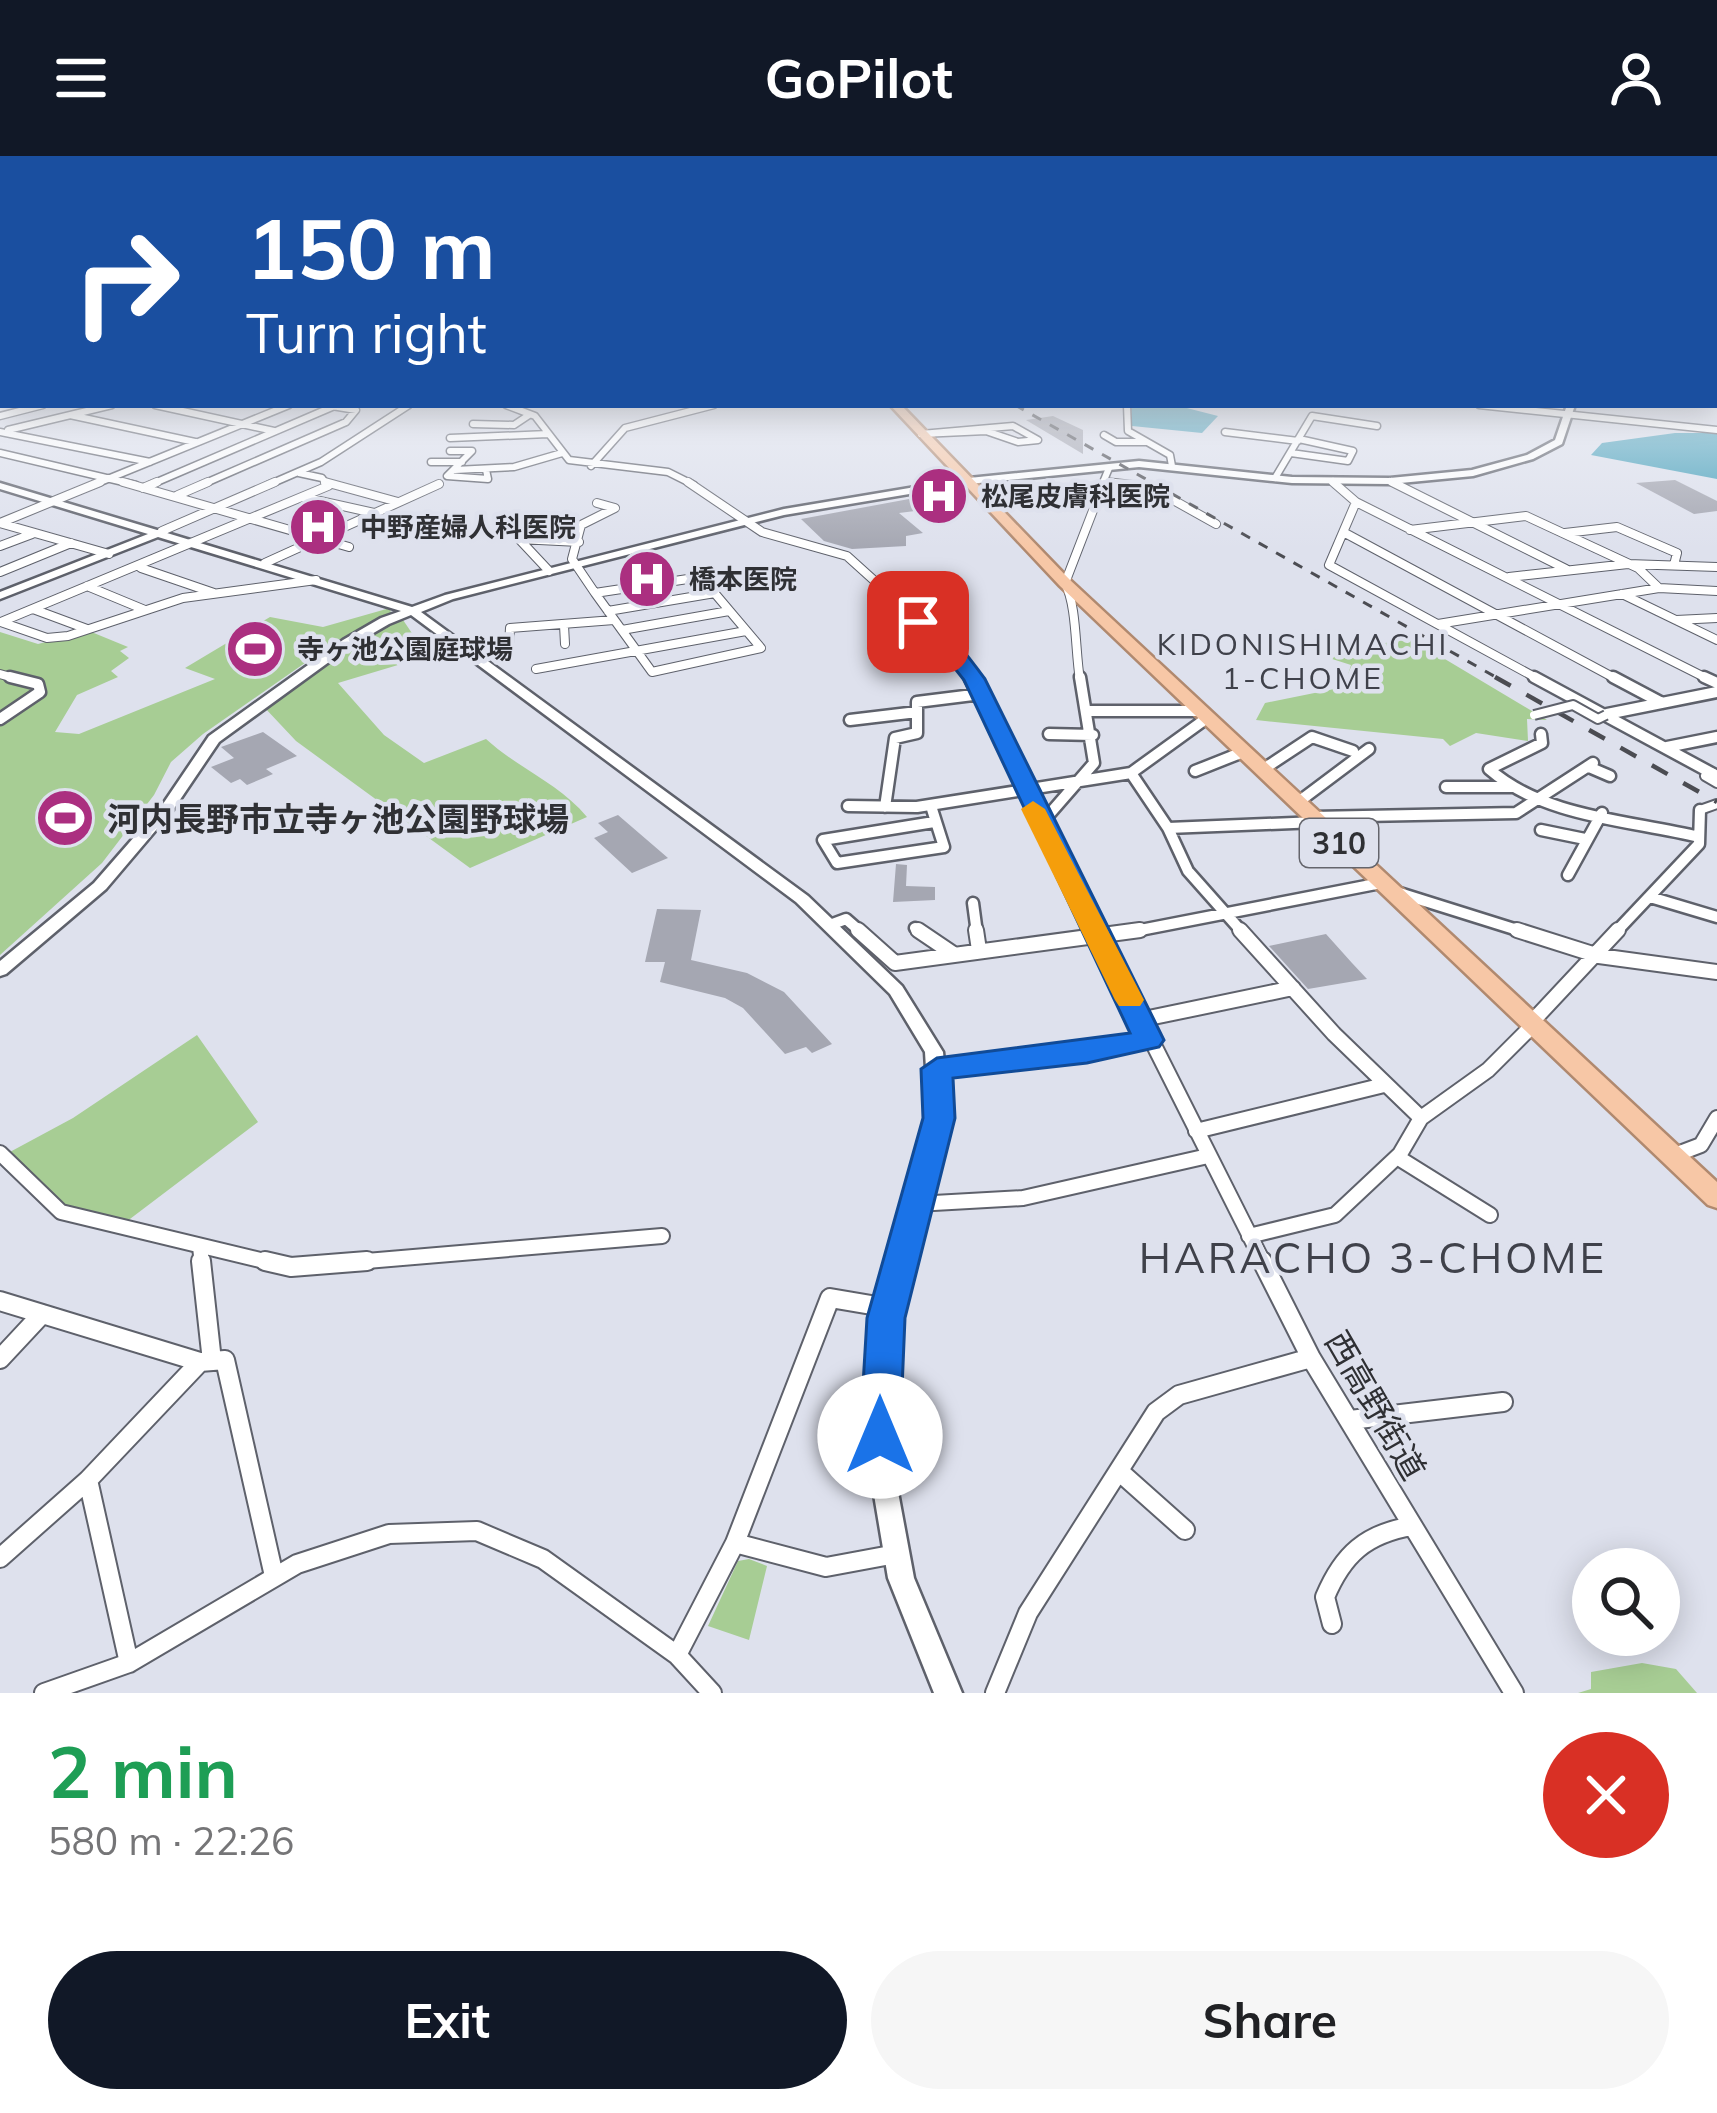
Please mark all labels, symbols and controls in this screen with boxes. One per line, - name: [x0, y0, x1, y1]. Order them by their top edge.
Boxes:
- text: GoPilot: [764, 44, 953, 112]
- icon: menu: [48, 45, 114, 111]
- icon: person: [1603, 45, 1669, 111]
- text: 150 m: [246, 195, 496, 300]
- icon: right: [48, 204, 204, 360]
- text: Turn right: [246, 299, 487, 367]
- hospital icon: 松尾皮膚科医院: [908, 465, 970, 527]
- place label: 松尾皮膚科医院: [981, 479, 1170, 513]
- hospital icon: 中野産婦人科医院: [287, 496, 349, 558]
- place label: 中野産婦人科医院: [360, 510, 576, 544]
- hospital icon: 橋本医院: [616, 548, 678, 610]
- place label: 橋本医院: [689, 562, 797, 596]
- pin: [867, 571, 969, 673]
- icon: arrive: [885, 589, 951, 655]
- sports icon: 寺ヶ池公園庭球場: [224, 618, 286, 680]
- district label: KIDONISHIMACHI 1-CHOME: [1157, 625, 1449, 697]
- place label: 寺ヶ池公園庭球場: [297, 632, 513, 666]
- sports icon: 河内長野市立寺ヶ池公園野球場: [34, 787, 96, 849]
- place label: 河内長野市立寺ヶ池公園野球場: [107, 798, 569, 839]
- road number: 310: [1300, 819, 1378, 867]
- district label: HARACHO 3-CHOME: [1139, 1231, 1607, 1284]
- street label: 西高野街道: [1317, 1323, 1435, 1487]
- position arrow: [817, 1373, 943, 1499]
- map controls: [1572, 1548, 1680, 1656]
- button: search: [1572, 1548, 1680, 1656]
- text: 2 min: [48, 1726, 238, 1816]
- button: close: [1543, 1732, 1669, 1858]
- text: 580 m · 22:26: [48, 1816, 294, 1865]
- button: Exit: [48, 1951, 847, 2089]
- button: Share: [871, 1951, 1669, 2089]

